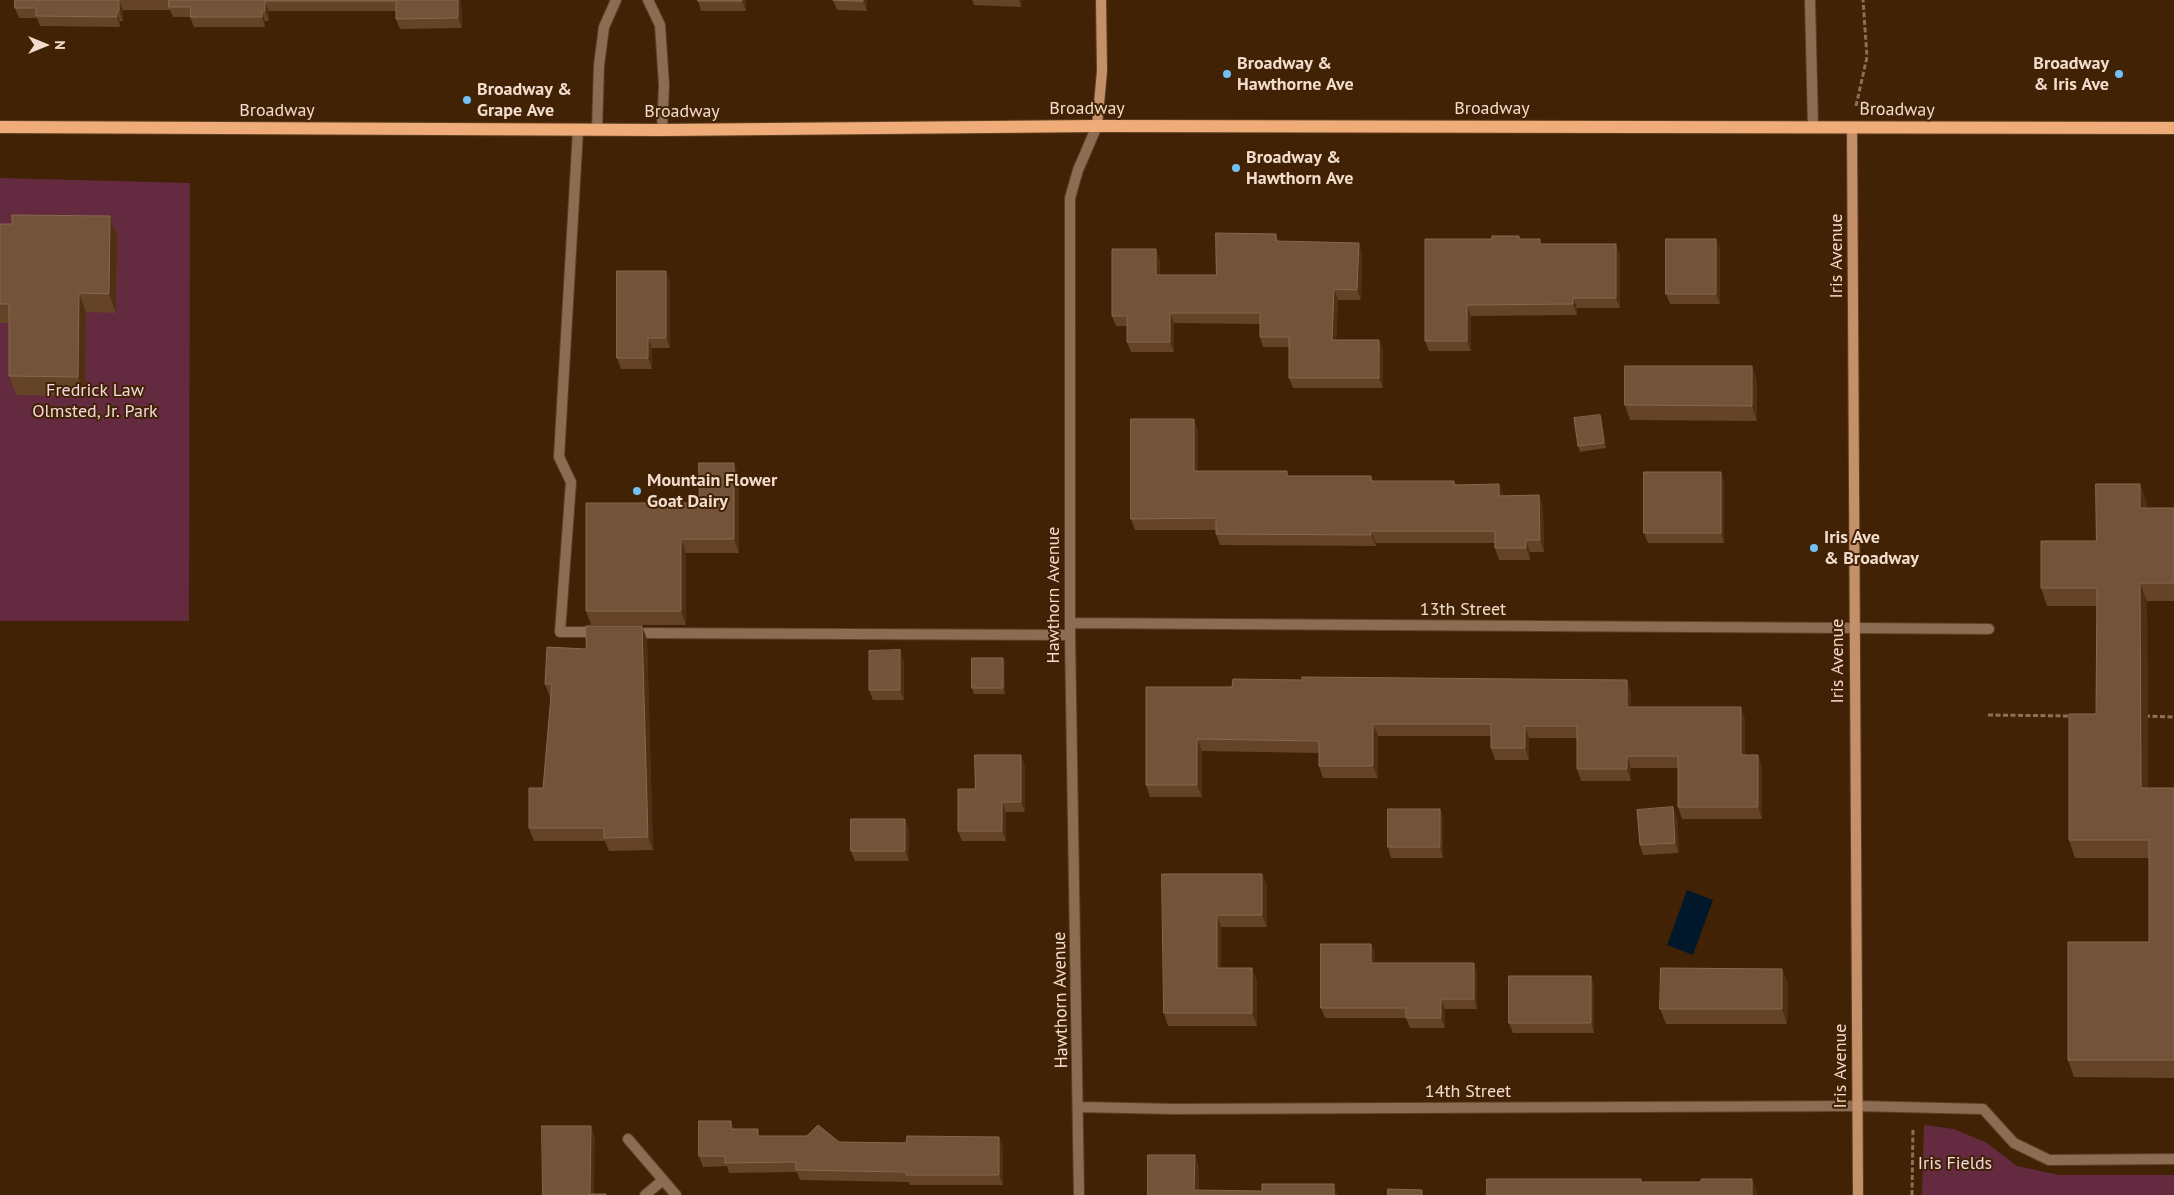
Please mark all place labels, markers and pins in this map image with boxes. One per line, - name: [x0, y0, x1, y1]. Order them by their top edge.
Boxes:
- place label: Broadway & Hawthorne Ave: [1237, 53, 1354, 96]
- place label: Broadway & Iris Ave: [2033, 53, 2109, 96]
- marker: Broadway & Hawthorne Ave: [1221, 68, 1233, 80]
- marker: Broadway & Iris Ave: [2113, 68, 2125, 80]
- place label: Broadway & Grape Ave: [477, 79, 572, 122]
- marker: Broadway & Grape Ave: [461, 94, 473, 106]
- place label: Broadway & Hawthorn Ave: [1246, 147, 1353, 190]
- marker: Broadway & Hawthorn Ave: [1230, 162, 1242, 174]
- place label: Mountain Flower Goat Dairy: [647, 470, 777, 512]
- marker: Mountain Flower Goat Dairy: [631, 485, 643, 497]
- place label: Iris Ave & Broadway: [1824, 527, 1919, 570]
- marker: Iris Ave & Broadway: [1808, 542, 1820, 554]

